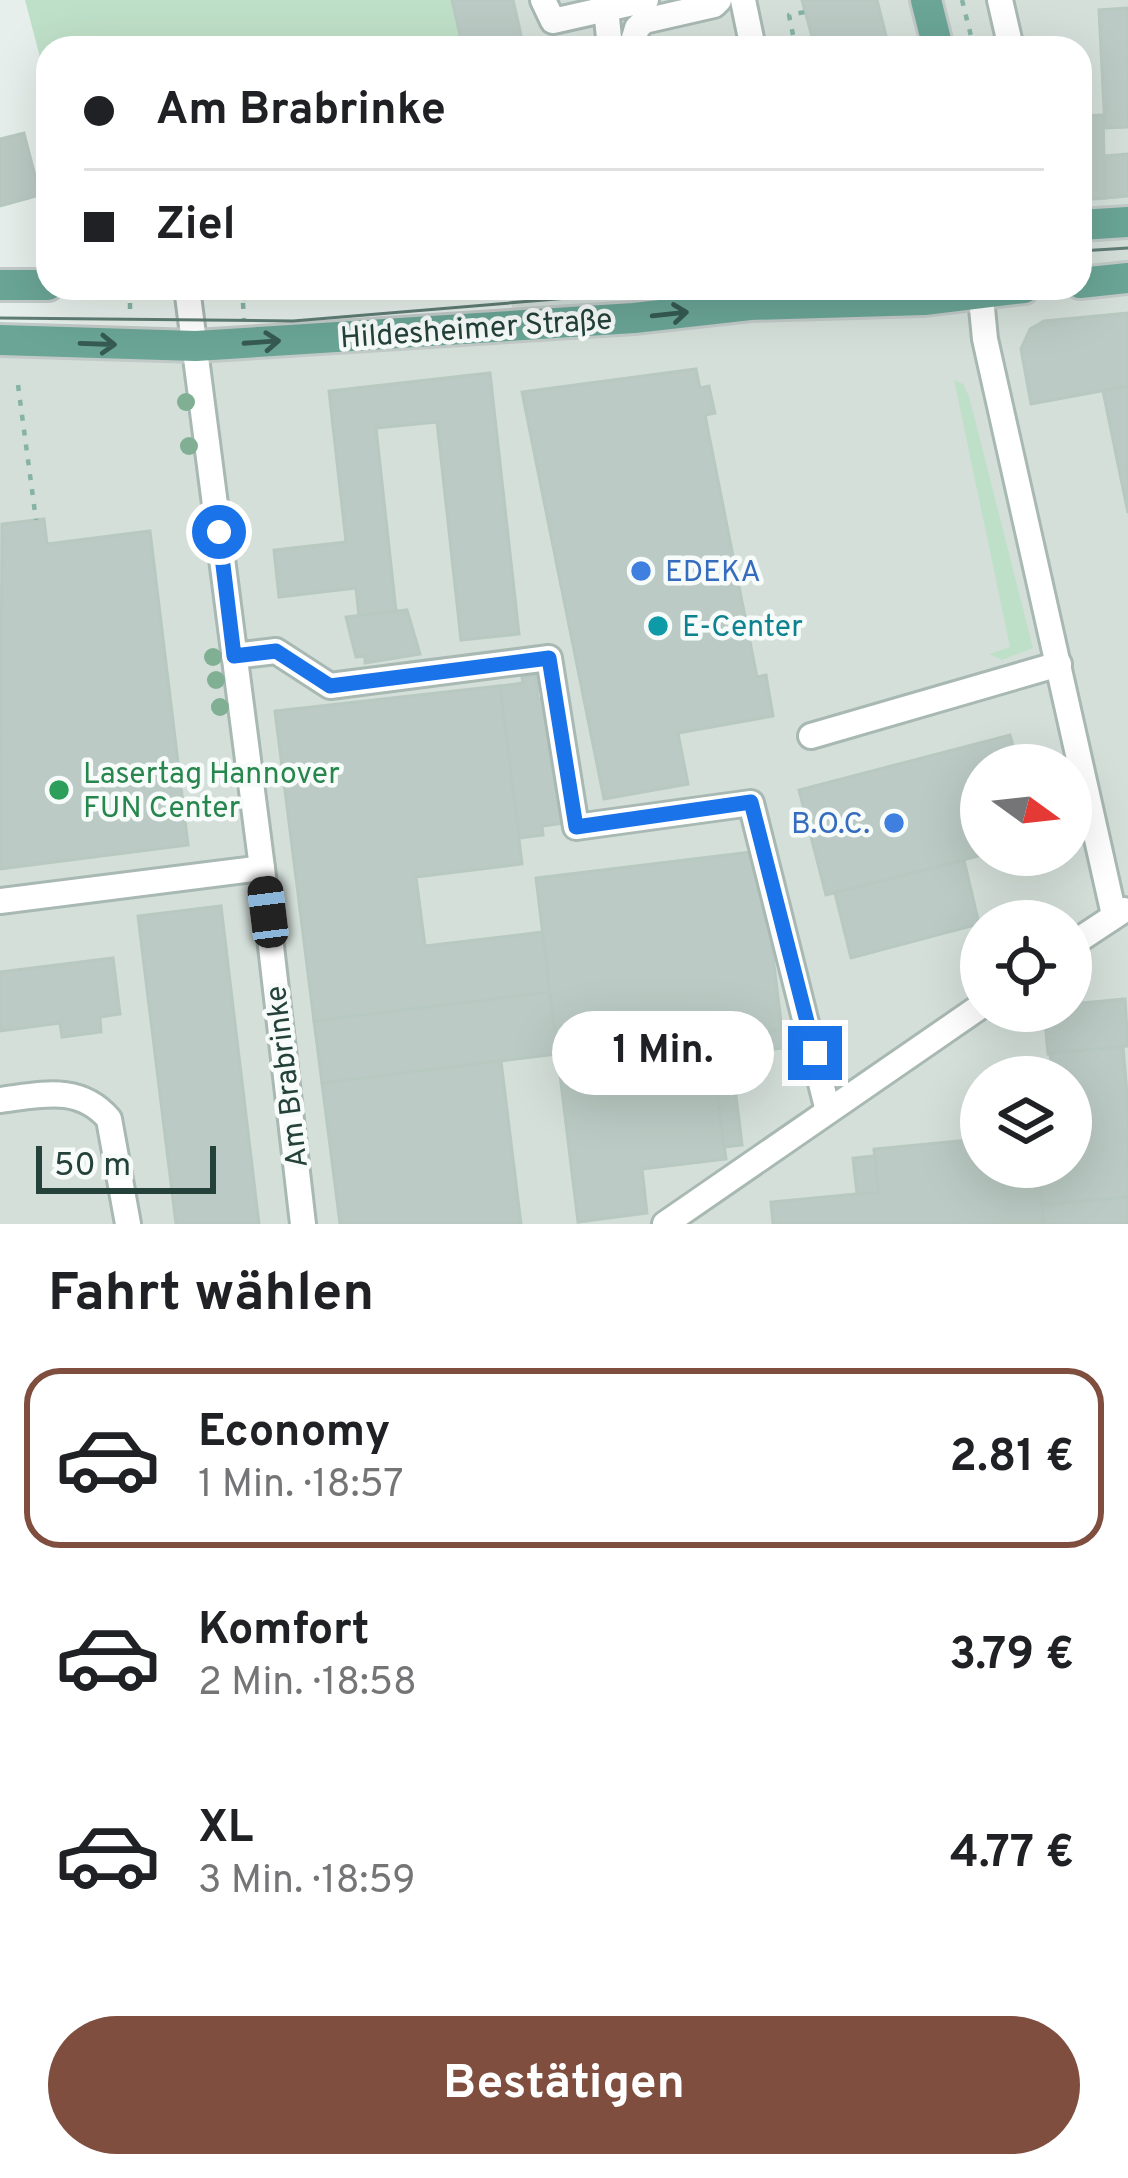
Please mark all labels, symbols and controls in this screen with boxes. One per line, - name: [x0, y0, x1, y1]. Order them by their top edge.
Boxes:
- text: Am Brabrinke: [156, 83, 446, 140]
- text: Ziel: [156, 198, 236, 255]
- street label: Hildesheimer Straße: [339, 303, 613, 358]
- one-way arrow: [650, 303, 689, 325]
- one-way arrow: [241, 330, 280, 353]
- one-way arrow: [78, 333, 117, 356]
- route start: [192, 505, 246, 559]
- place label: EDEKA: [665, 555, 761, 592]
- marker: EDEKA: [628, 558, 654, 584]
- place label: E-Center: [682, 610, 803, 647]
- marker: E-Center: [645, 613, 671, 639]
- north arrow: [960, 744, 1092, 876]
- map controls: [960, 744, 1092, 1188]
- place label: Lasertag Hannover FUN Center: [83, 757, 340, 828]
- marker: Lasertag Hannover FUN Center: [46, 777, 72, 803]
- place label: B.O.C.: [791, 807, 870, 844]
- marker: B.O.C.: [881, 810, 907, 836]
- car: [246, 874, 290, 950]
- button: locate: [960, 900, 1092, 1032]
- street label: Am Brabrinke: [259, 983, 318, 1170]
- callout: 1 Min.: [551, 1011, 773, 1095]
- route end: [788, 1026, 842, 1080]
- text: 1 Min.: [613, 1028, 713, 1077]
- button: layers: [960, 1056, 1092, 1188]
- scale bar: [36, 1140, 216, 1193]
- text: 50 m: [54, 1146, 131, 1188]
- text: Fahrt wählen: [48, 1261, 374, 1330]
- icon: car: [54, 1404, 162, 1512]
- text: Economy: [198, 1405, 390, 1462]
- text: 2.81 €: [950, 1430, 1074, 1487]
- text: 1 Min. · 18:57: [198, 1462, 404, 1511]
- icon: car: [54, 1602, 162, 1710]
- text: Komfort: [198, 1603, 370, 1660]
- text: 3.79 €: [949, 1628, 1074, 1685]
- text: 2 Min. · 18:58: [198, 1660, 417, 1709]
- icon: car: [54, 1800, 162, 1908]
- text: XL: [198, 1801, 253, 1858]
- text: 4.77 €: [950, 1826, 1074, 1883]
- text: 3 Min. · 18:59: [198, 1858, 416, 1907]
- button: Bestätigen: [48, 2016, 1080, 2154]

